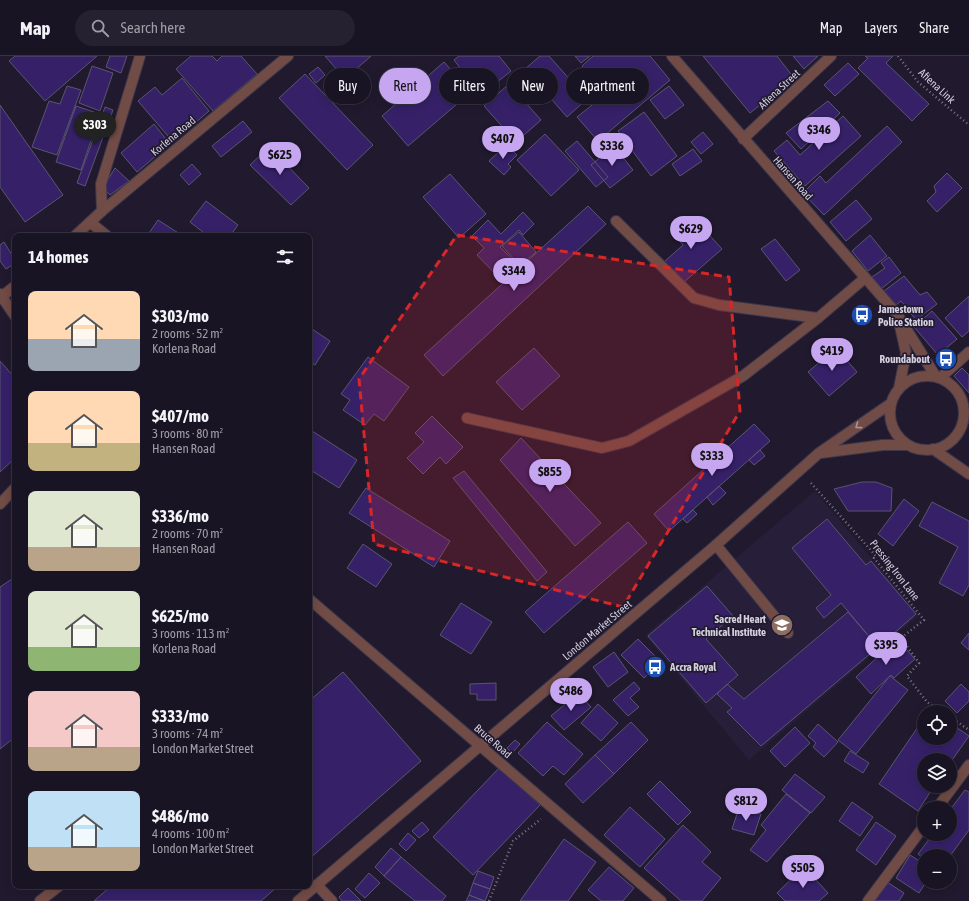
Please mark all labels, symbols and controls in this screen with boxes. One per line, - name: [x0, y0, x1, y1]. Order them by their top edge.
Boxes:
- search box: [75, 10, 355, 46]
- text: Map: [20, 17, 51, 39]
- icon: search: [89, 17, 111, 39]
- text: Search here: [121, 19, 185, 36]
- text: Map: [820, 20, 842, 36]
- text: Layers: [864, 20, 897, 36]
- text: Share: [919, 20, 949, 36]
- street label: Afiena Link: [916, 66, 958, 106]
- street label: Afiena Street: [756, 67, 802, 111]
- chip: Buy: [324, 68, 371, 104]
- chip: Rent: [379, 68, 431, 104]
- chip: Filters: [439, 68, 499, 104]
- chip: New: [507, 68, 558, 104]
- chip: Apartment: [566, 68, 649, 104]
- pin: $303: [71, 112, 119, 146]
- street label: Korlena Road: [148, 114, 198, 158]
- text: $303: [83, 117, 107, 132]
- pin: $346: [795, 117, 843, 151]
- text: $346: [807, 122, 831, 137]
- pin: $407: [479, 126, 527, 160]
- text: $407: [491, 131, 515, 146]
- pin: $336: [588, 133, 636, 167]
- text: $336: [600, 138, 624, 153]
- pin: $625: [256, 142, 304, 176]
- text: $625: [268, 147, 292, 162]
- street label: Hansen Road: [771, 154, 815, 202]
- pin: $629: [667, 216, 715, 250]
- text: $629: [679, 221, 703, 236]
- icon: filters: [274, 246, 296, 268]
- text: 14 homes: [28, 247, 89, 267]
- pin: $344: [490, 258, 538, 292]
- text: $344: [502, 263, 526, 278]
- bus stop icon: Jamestown Police Station: [849, 302, 875, 328]
- place label: Jamestown Police Station: [877, 303, 934, 328]
- text: $303/mo: [152, 306, 209, 326]
- icon: home: [60, 307, 108, 355]
- text: 2 rooms · 52 m²: [152, 326, 223, 341]
- pin: $419: [808, 338, 856, 372]
- text: Korlena Road: [152, 341, 216, 356]
- text: $419: [820, 343, 844, 358]
- bus stop icon: Roundabout: [933, 346, 959, 372]
- place label: Roundabout: [879, 353, 931, 365]
- text: $407/mo: [152, 406, 209, 426]
- icon: home: [60, 407, 108, 455]
- one-way arrow: [855, 421, 862, 428]
- text: 3 rooms · 80 m²: [152, 426, 223, 441]
- text: Hansen Road: [152, 441, 215, 456]
- pin: $333: [688, 443, 736, 477]
- text: $333: [700, 448, 724, 463]
- pin: $855: [526, 459, 574, 493]
- text: $855: [538, 464, 562, 479]
- text: $336/mo: [152, 506, 209, 526]
- icon: home: [60, 507, 108, 555]
- text: 2 rooms · 70 m²: [152, 526, 223, 541]
- street label: Pressing Iron Lane: [868, 537, 922, 603]
- text: Hansen Road: [152, 541, 215, 556]
- street label: London Market Street: [560, 598, 634, 662]
- text: $625/mo: [152, 606, 209, 626]
- icon: home: [60, 607, 108, 655]
- school or university icon: Sacred Heart Technical Institute: [769, 612, 795, 638]
- place label: Sacred Heart Technical Institute: [692, 613, 767, 638]
- text: 3 rooms · 113 m²: [152, 626, 229, 641]
- pin: $395: [862, 632, 910, 666]
- text: $395: [874, 637, 898, 652]
- text: Korlena Road: [152, 641, 216, 656]
- bus stop icon: Accra Royal: [642, 654, 668, 680]
- place label: Accra Royal: [669, 661, 717, 673]
- pin: $486: [547, 678, 595, 712]
- text: $486: [559, 683, 583, 698]
- map controls: [917, 705, 957, 889]
- button: locate: [917, 705, 957, 745]
- text: $333/mo: [152, 706, 209, 726]
- icon: home: [60, 707, 108, 755]
- street label: Bruce Road: [472, 722, 514, 760]
- text: 3 rooms · 74 m²: [152, 726, 223, 741]
- text: London Market Street: [152, 741, 254, 756]
- button: layers: [917, 753, 957, 793]
- pin: $812: [722, 788, 770, 822]
- text: $812: [734, 793, 758, 808]
- button: +: [917, 801, 957, 841]
- text: $486/mo: [152, 806, 209, 826]
- icon: home: [60, 807, 108, 855]
- text: 4 rooms · 100 m²: [152, 826, 229, 841]
- text: London Market Street: [152, 841, 254, 856]
- button: −: [917, 849, 957, 889]
- pin: $505: [779, 855, 827, 889]
- text: $505: [791, 860, 815, 875]

